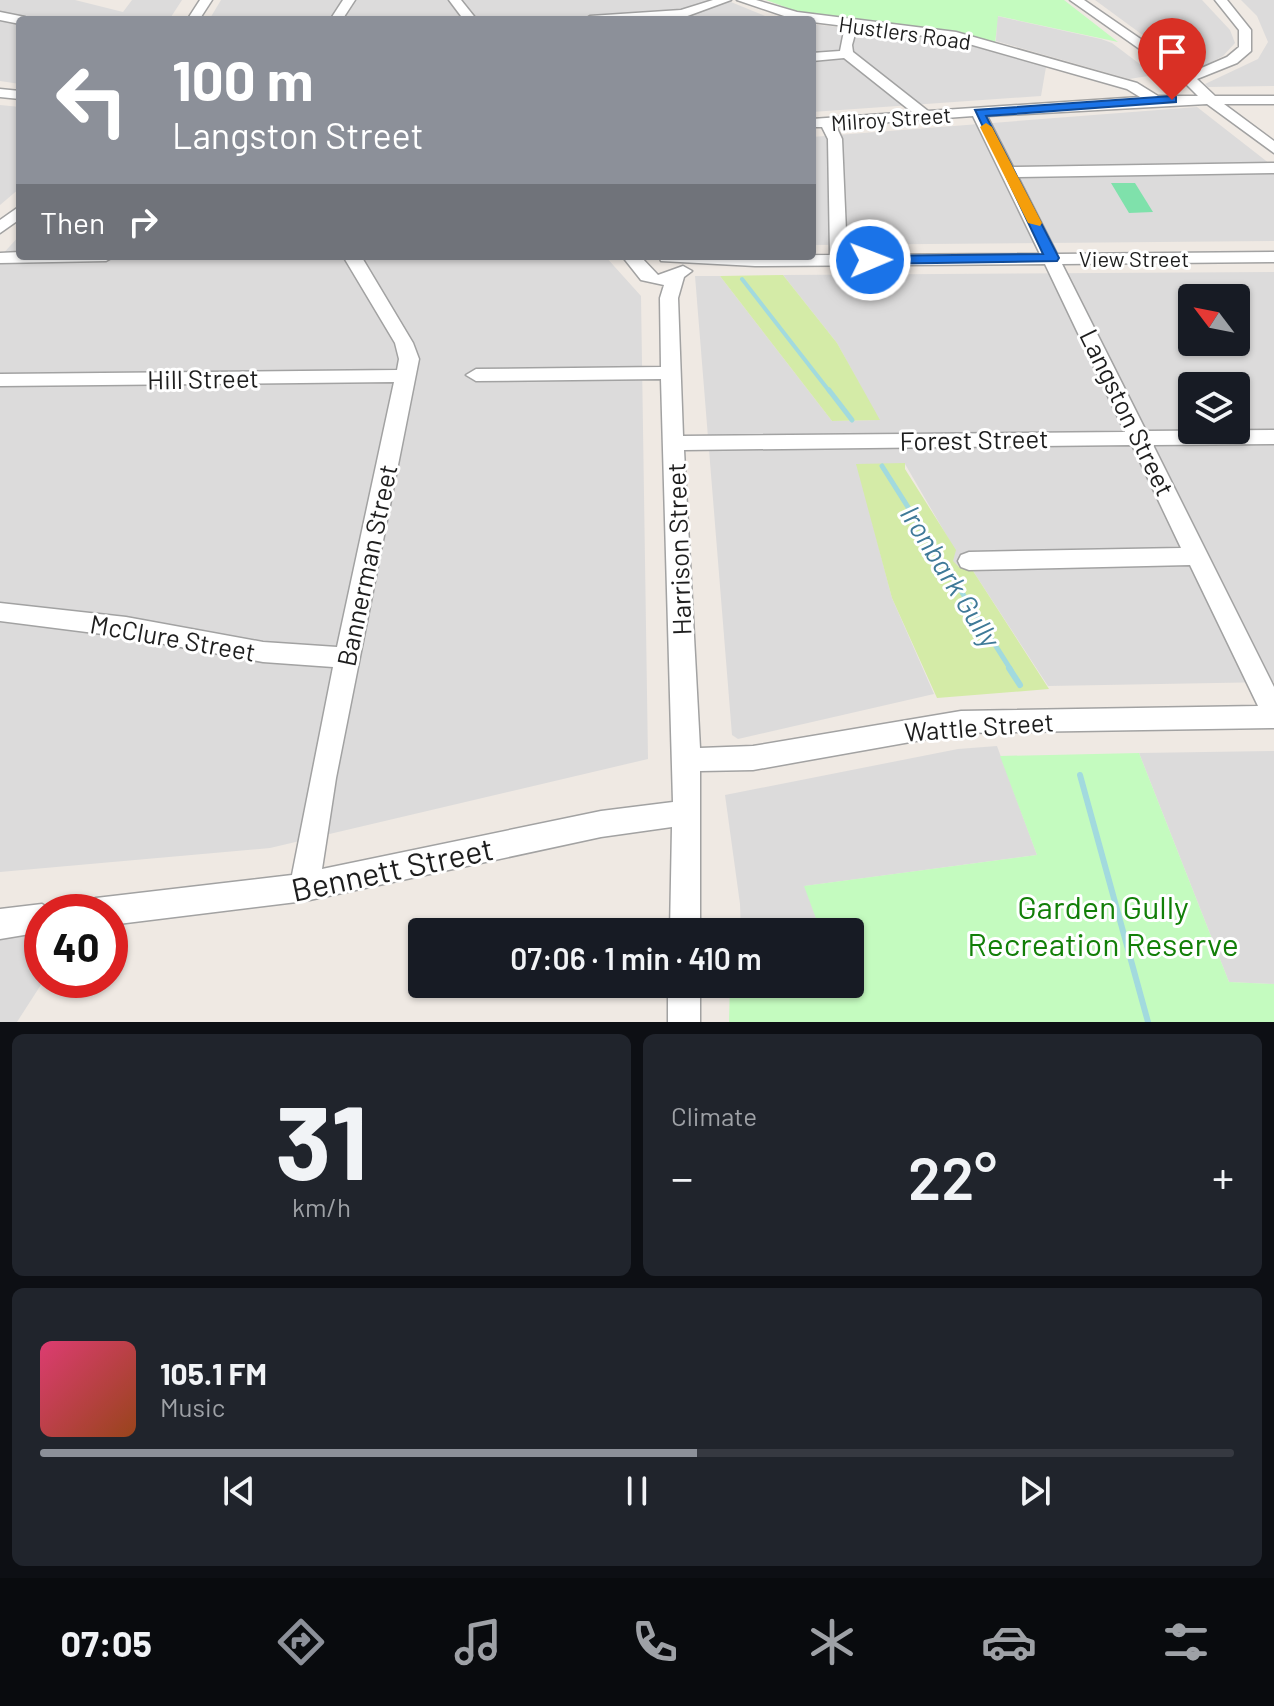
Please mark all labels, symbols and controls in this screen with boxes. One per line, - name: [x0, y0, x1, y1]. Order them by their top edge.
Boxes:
- street label: Hustlers Road: [837, 10, 973, 54]
- pin: [1138, 18, 1206, 100]
- icon: arrive: [1150, 30, 1194, 74]
- text: 100 m: [172, 45, 314, 112]
- icon: left: [40, 48, 144, 152]
- street label: Milroy Street: [830, 101, 952, 135]
- text: Langston Street: [172, 113, 424, 156]
- icon: right: [121, 200, 165, 244]
- text: Then: [40, 204, 105, 240]
- position arrow: [828, 218, 912, 302]
- street label: View Street: [1079, 245, 1189, 271]
- north arrow: [1178, 284, 1250, 356]
- map controls: [1178, 284, 1250, 444]
- street label: Langston Street: [1074, 324, 1182, 500]
- street label: Hill Street: [147, 362, 259, 394]
- button: layers: [1178, 372, 1250, 444]
- street label: Forest Street: [899, 422, 1049, 456]
- street label: Bannerman Street: [329, 461, 403, 669]
- street label: Harrison Street: [659, 462, 697, 636]
- water label: Ironbark Gully: [894, 499, 1009, 655]
- street label: McClure Street: [88, 607, 258, 667]
- street label: Wattle Street: [903, 705, 1055, 747]
- street label: Bennett Street: [288, 828, 496, 908]
- park label: Garden Gully Recreation Reserve: [967, 887, 1239, 962]
- speed limit sign: 40: [24, 894, 128, 998]
- text: 07:06 · 1 min · 410 m: [510, 940, 762, 976]
- text: 31: [275, 1076, 368, 1201]
- text: Climate: [671, 1100, 757, 1131]
- text: 22°: [908, 1140, 997, 1212]
- text: −: [671, 1150, 693, 1203]
- text: +: [1212, 1150, 1234, 1203]
- text: km/h: [292, 1191, 351, 1222]
- text: 105.1 FM: [160, 1355, 267, 1391]
- text: Music: [160, 1391, 225, 1422]
- icon: previous: [217, 1469, 261, 1513]
- icon: pause: [615, 1469, 659, 1513]
- icon: next: [1013, 1469, 1057, 1513]
- icon: directions: [273, 1614, 329, 1670]
- icon: music: [450, 1614, 506, 1670]
- icon: phone: [627, 1614, 683, 1670]
- icon: climate: [804, 1614, 860, 1670]
- icon: car: [981, 1614, 1037, 1670]
- icon: filters: [1158, 1614, 1214, 1670]
- text: 07:05: [60, 1621, 152, 1664]

